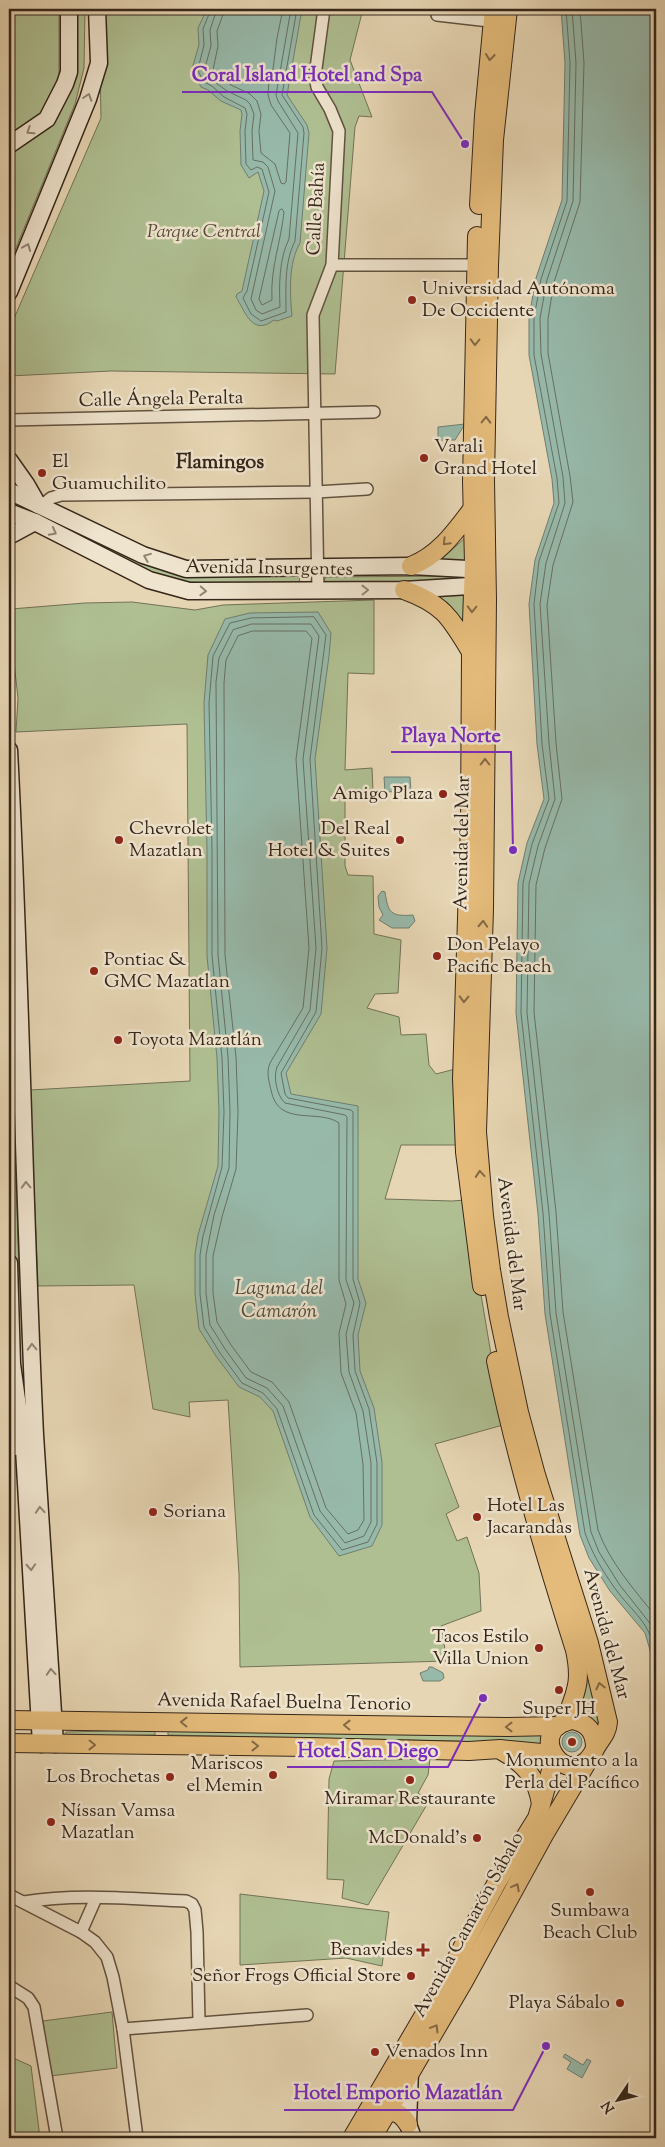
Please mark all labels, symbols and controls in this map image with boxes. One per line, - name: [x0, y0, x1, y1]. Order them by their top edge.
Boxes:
- one-way arrow: [484, 54, 495, 62]
- callout: Coral Island Hotel and Spa: [182, 57, 432, 92]
- text: Coral Island Hotel and Spa: [192, 62, 423, 91]
- one-way arrow: [82, 93, 92, 101]
- one-way arrow: [26, 125, 36, 134]
- street label: Calle Bahía: [301, 162, 333, 256]
- park label: Parque Central: [147, 219, 261, 246]
- one-way arrow: [21, 243, 32, 252]
- place label: Universidad Autónoma De Occidente: [422, 276, 615, 325]
- marker: Universidad Autónoma De Occidente: [406, 294, 418, 306]
- one-way arrow: [470, 338, 480, 346]
- street label: Calle Ángela Peralta: [78, 385, 244, 415]
- one-way arrow: [481, 416, 491, 424]
- place label: Varali Grand Hotel: [434, 434, 537, 483]
- place label: El Guamuchilito: [52, 449, 166, 498]
- district label: Flamingos: [176, 449, 264, 478]
- marker: Varali Grand Hotel: [418, 452, 430, 464]
- marker: El Guamuchilito: [36, 467, 48, 479]
- one-way arrow: [48, 526, 57, 536]
- one-way arrow: [443, 536, 452, 545]
- one-way arrow: [143, 552, 152, 563]
- street label: Avenida Insurgentes: [185, 554, 353, 584]
- one-way arrow: [361, 585, 369, 596]
- one-way arrow: [199, 586, 207, 597]
- one-way arrow: [467, 605, 478, 613]
- callout: Playa Norte: [391, 717, 511, 752]
- text: Playa Norte: [401, 723, 501, 752]
- one-way arrow: [480, 757, 490, 765]
- street label: Avenida del Mar: [448, 776, 478, 910]
- place label: Amigo Plaza: [332, 781, 433, 808]
- marker: Amigo Plaza: [437, 788, 449, 800]
- place label: Chevrolet Mazatlan: [129, 816, 212, 865]
- place label: Del Real Hotel & Suites: [268, 816, 390, 865]
- marker: Chevrolet Mazatlan: [113, 834, 125, 846]
- marker: Del Real Hotel & Suites: [394, 834, 406, 846]
- one-way arrow: [478, 920, 488, 928]
- place label: Don Pelayo Pacific Beach: [447, 932, 552, 981]
- place label: Pontiac & GMC Mazatlan: [104, 947, 230, 996]
- marker: Don Pelayo Pacific Beach: [431, 950, 443, 962]
- marker: Pontiac & GMC Mazatlan: [88, 965, 100, 977]
- one-way arrow: [458, 995, 469, 1003]
- place label: Toyota Mazatlán: [128, 1027, 262, 1054]
- marker: Toyota Mazatlán: [112, 1034, 124, 1046]
- one-way arrow: [475, 1170, 486, 1178]
- street label: Avenida del Mar: [489, 1176, 533, 1312]
- one-way arrow: [20, 1181, 31, 1189]
- water label: Laguna del Camarón: [234, 1275, 324, 1327]
- one-way arrow: [27, 1343, 37, 1351]
- place label: Hotel Las Jacarandas: [486, 1493, 572, 1542]
- place label: Soriana: [163, 1499, 226, 1526]
- one-way arrow: [35, 1505, 46, 1513]
- marker: Soriana: [147, 1506, 159, 1518]
- marker: Hotel Las Jacarandas: [471, 1511, 483, 1523]
- one-way arrow: [25, 1564, 36, 1572]
- street label: Avenida del Mar: [576, 1566, 636, 1702]
- place label: Tacos Estilo Villa Union: [432, 1624, 529, 1673]
- marker: Tacos Estilo Villa Union: [533, 1642, 545, 1654]
- one-way arrow: [45, 1668, 56, 1676]
- one-way arrow: [595, 1682, 606, 1691]
- marker: Super JH: [553, 1684, 565, 1696]
- street label: Avenida Rafael Buelna Tenorio: [157, 1687, 411, 1719]
- place label: Super JH: [522, 1696, 596, 1723]
- one-way arrow: [180, 1717, 188, 1728]
- one-way arrow: [342, 1720, 350, 1730]
- one-way arrow: [505, 1722, 512, 1732]
- callout: Hotel San Diego: [287, 1732, 448, 1767]
- marker: Monumento a la Perla del Pacífico: [566, 1736, 578, 1748]
- text: Hotel San Diego: [297, 1738, 439, 1767]
- one-way arrow: [89, 1739, 97, 1750]
- one-way arrow: [252, 1741, 259, 1751]
- place label: Monumento a la Perla del Pacífico: [505, 1748, 639, 1797]
- place label: Mariscos el Memin: [187, 1751, 263, 1800]
- place label: Los Brochetas: [46, 1764, 160, 1791]
- marker: Mariscos el Memin: [267, 1769, 279, 1781]
- marker: Los Brochetas: [164, 1771, 176, 1783]
- marker: Miramar Restaurante: [404, 1774, 416, 1786]
- place label: Miramar Restaurante: [324, 1786, 496, 1813]
- place label: Níssan Vamsa Mazatlan: [61, 1798, 176, 1847]
- marker: Níssan Vamsa Mazatlan: [45, 1816, 57, 1828]
- place label: McDonald's: [368, 1825, 467, 1852]
- street label: Avenida Camarón Sábalo: [407, 1827, 531, 2023]
- marker: McDonald's: [471, 1832, 483, 1844]
- one-way arrow: [510, 1883, 520, 1892]
- marker: Sumbawa Beach Club: [584, 1886, 596, 1898]
- place label: Sumbawa Beach Club: [543, 1898, 637, 1947]
- place label: Benavides: [330, 1937, 413, 1964]
- marker: Benavides: [417, 1944, 429, 1956]
- place label: Señor Frogs Official Store: [192, 1963, 401, 1990]
- marker: Señor Frogs Official Store: [405, 1970, 417, 1982]
- place label: Playa Sábalo: [509, 1990, 610, 2017]
- marker: Playa Sábalo: [614, 1997, 626, 2009]
- one-way arrow: [429, 2025, 439, 2034]
- place label: Venados Inn: [385, 2039, 488, 2066]
- marker: Venados Inn: [369, 2046, 381, 2058]
- north arrow: [592, 2074, 642, 2124]
- callout: Hotel Emporio Mazatlán: [284, 2075, 513, 2110]
- text: Hotel Emporio Mazatlán: [294, 2080, 503, 2109]
- text: N: [598, 2096, 620, 2117]

